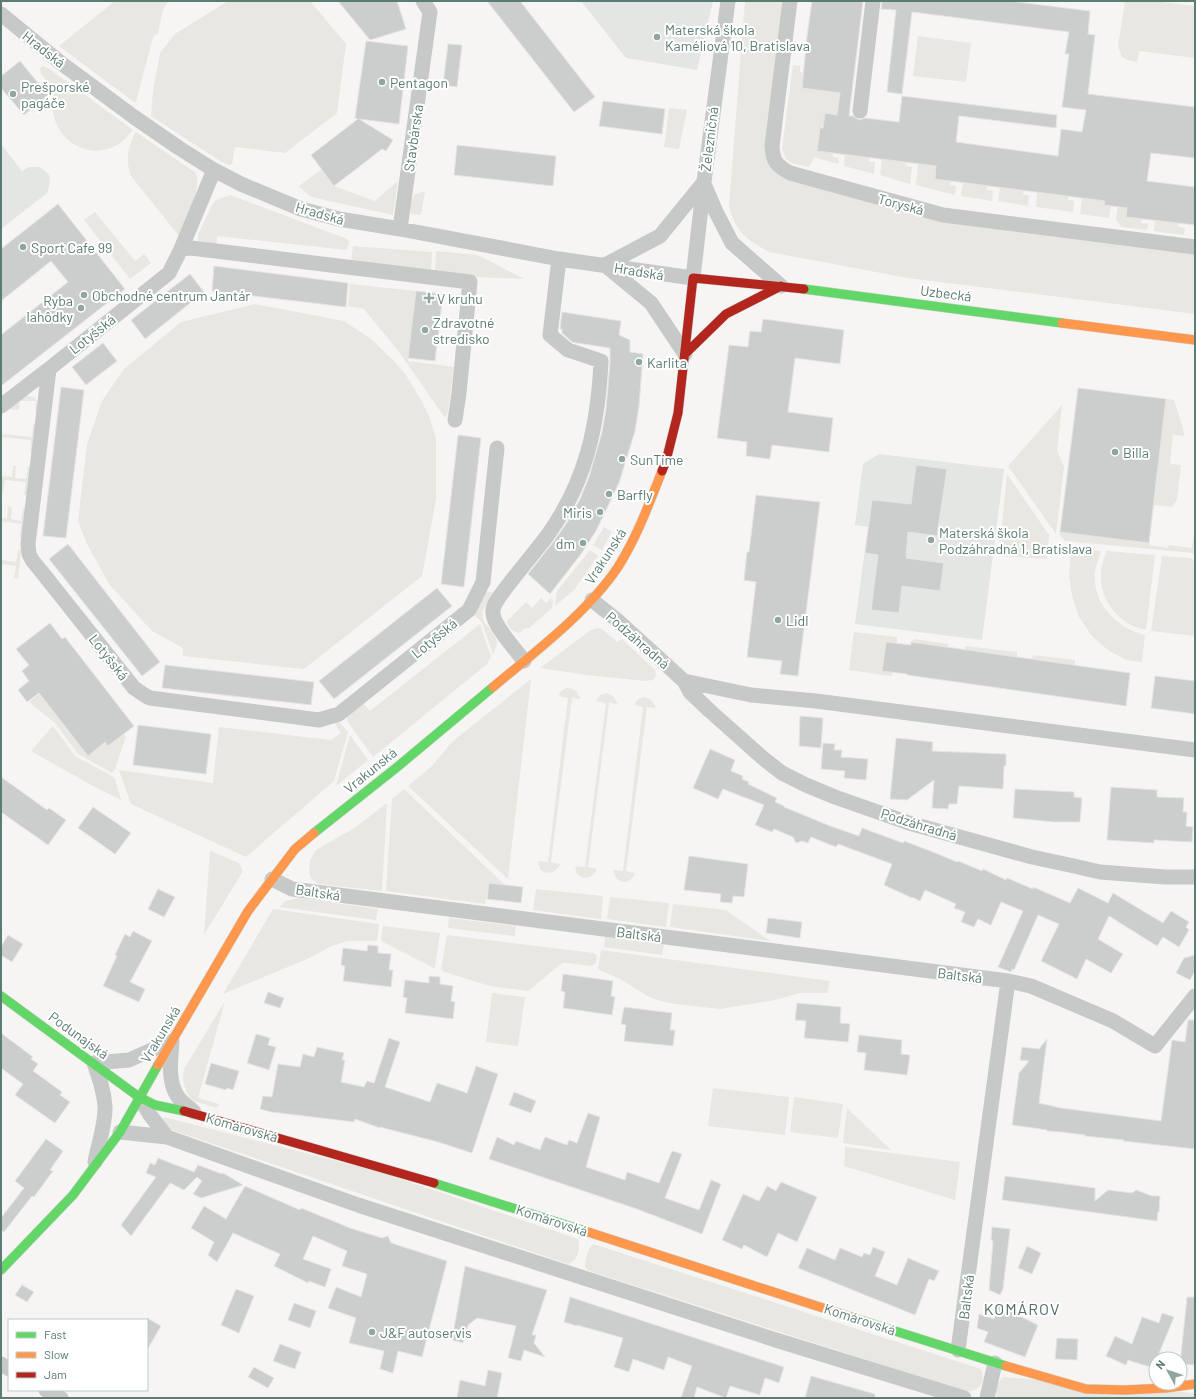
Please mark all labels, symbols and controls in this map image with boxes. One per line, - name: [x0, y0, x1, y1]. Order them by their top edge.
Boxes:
- place label: Materská škola Kaméliová 10, Bratislava: [665, 21, 810, 54]
- street label: Hradská: [19, 27, 69, 71]
- marker: Materská škola Kaméliová 10, Bratislava: [652, 32, 662, 42]
- place label: Pentagon: [390, 74, 448, 91]
- marker: Pentagon: [377, 77, 387, 87]
- place label: Prešporské pagáče: [21, 78, 90, 111]
- marker: Prešporské pagáče: [8, 89, 18, 99]
- street label: Stavbárska: [400, 103, 426, 173]
- street label: Železničná: [697, 106, 721, 172]
- street label: Toryská: [876, 190, 926, 218]
- street label: Hradská: [294, 198, 346, 228]
- place label: Sport Cafe 99: [31, 239, 112, 256]
- marker: Sport Cafe 99: [18, 242, 28, 252]
- street label: Hradská: [613, 259, 665, 283]
- street label: Uzbecká: [919, 281, 973, 305]
- place label: Obchodné centrum Jantár: [92, 287, 250, 304]
- marker: Obchodné centrum Jantár: [79, 290, 89, 300]
- place label: V kruhu: [437, 290, 483, 307]
- place label: Ryba lahôdky: [27, 292, 74, 325]
- marker: V kruhu: [424, 293, 434, 303]
- marker: Ryba lahôdky: [76, 303, 86, 313]
- street label: Lotyšská: [66, 311, 118, 357]
- place label: Zdravotné stredisko: [433, 314, 494, 347]
- marker: Zdravotné stredisko: [420, 325, 430, 335]
- place label: Karlita: [647, 354, 687, 371]
- marker: Karlita: [634, 357, 644, 367]
- place label: Billa: [1123, 444, 1149, 461]
- marker: Billa: [1110, 447, 1120, 457]
- place label: SunTime: [630, 451, 684, 468]
- marker: SunTime: [617, 454, 627, 464]
- place label: Barfly: [617, 486, 653, 503]
- marker: Barfly: [604, 489, 614, 499]
- place label: Miris: [563, 504, 592, 521]
- marker: Miris: [595, 507, 605, 517]
- place label: Materská škola Podzáhradná 1, Bratislava: [939, 524, 1092, 557]
- street label: Vrakunská: [581, 525, 629, 587]
- place label: dm: [556, 535, 575, 552]
- marker: Materská škola Podzáhradná 1, Bratislava: [926, 535, 936, 545]
- marker: dm: [578, 538, 588, 548]
- street label: Podzáhradná: [603, 608, 673, 672]
- place label: Lidl: [786, 612, 808, 629]
- street label: Lotyšská: [408, 614, 460, 662]
- marker: Lidl: [773, 615, 783, 625]
- street label: Lotyšská: [86, 631, 132, 683]
- street label: Vrakunská: [340, 744, 400, 796]
- street label: Podzáhradná: [879, 804, 959, 844]
- street label: Baltská: [294, 880, 342, 904]
- street label: Baltská: [616, 923, 662, 945]
- street label: Baltská: [937, 964, 983, 986]
- street label: Vrakunská: [136, 1003, 184, 1065]
- street label: Podunajská: [46, 1008, 112, 1062]
- street label: Komárovská: [204, 1109, 280, 1145]
- street label: Komárovská: [514, 1200, 590, 1240]
- street label: Baltská: [955, 1274, 977, 1320]
- street label: Komárovská: [822, 1299, 898, 1339]
- district label: KOMÁROV: [984, 1299, 1060, 1318]
- legend: [8, 1319, 148, 1391]
- place label: J&F autoservis: [380, 1324, 472, 1341]
- text: Fast: [44, 1327, 67, 1341]
- marker: J&F autoservis: [367, 1327, 377, 1337]
- text: Slow: [44, 1347, 69, 1361]
- north arrow: [1148, 1351, 1188, 1391]
- text: N: [1153, 1357, 1167, 1371]
- text: Jam: [44, 1367, 67, 1381]

